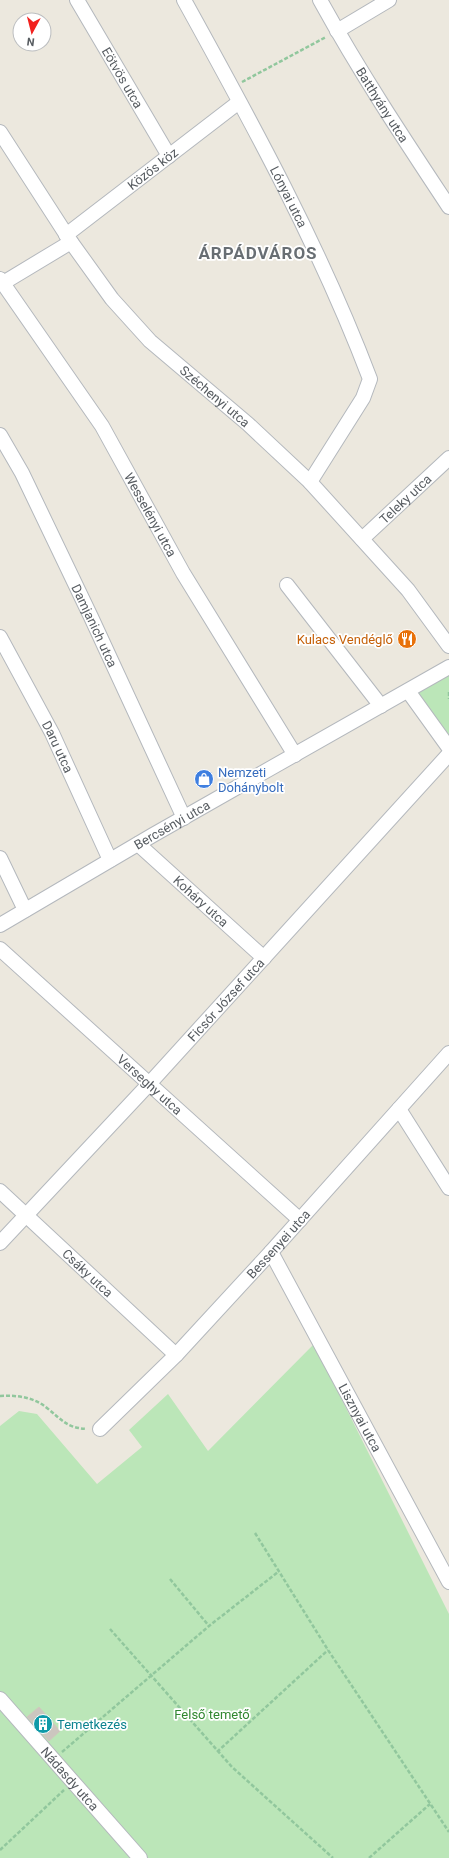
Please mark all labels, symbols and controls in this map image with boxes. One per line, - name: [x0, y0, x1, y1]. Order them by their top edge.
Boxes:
- north arrow: [12, 12, 52, 52]
- text: N: [26, 34, 35, 48]
- street label: Eötvös utca: [99, 45, 146, 111]
- street label: Batthyány utca: [353, 65, 411, 145]
- street label: Közös köz: [125, 145, 181, 193]
- street label: Lónyai utca: [267, 164, 310, 230]
- district label: ÁRPÁDVÁROS: [198, 243, 318, 263]
- street label: Széchenyi utca: [177, 363, 253, 430]
- street label: Wesselényi utca: [121, 470, 180, 559]
- street label: Teleky utca: [376, 471, 435, 527]
- street label: Damjanich utca: [68, 582, 120, 670]
- restaurant icon: Kulacs Vendéglő: [396, 628, 418, 650]
- place label: Kulacs Vendéglő: [297, 632, 393, 647]
- street label: Daru utca: [39, 718, 76, 775]
- place label: Nemzeti Dohánybolt: [218, 765, 284, 795]
- shop icon: Nemzeti Dohánybolt: [193, 768, 215, 790]
- street label: Bercsényi utca: [131, 797, 213, 853]
- street label: Koháry utca: [170, 873, 231, 930]
- street label: Ficsór József utca: [185, 955, 268, 1044]
- street label: Verseghy utca: [114, 1052, 185, 1118]
- street label: Bessenyei utca: [244, 1207, 313, 1282]
- street label: Csáky utca: [59, 1246, 116, 1300]
- street label: Lisznyai utca: [335, 1381, 384, 1454]
- park label: Felső temető: [174, 1707, 250, 1722]
- building icon: Temetkezés: [32, 1713, 54, 1735]
- place label: Temetkezés: [57, 1717, 127, 1732]
- street label: Nádasdy utca: [38, 1744, 102, 1814]

